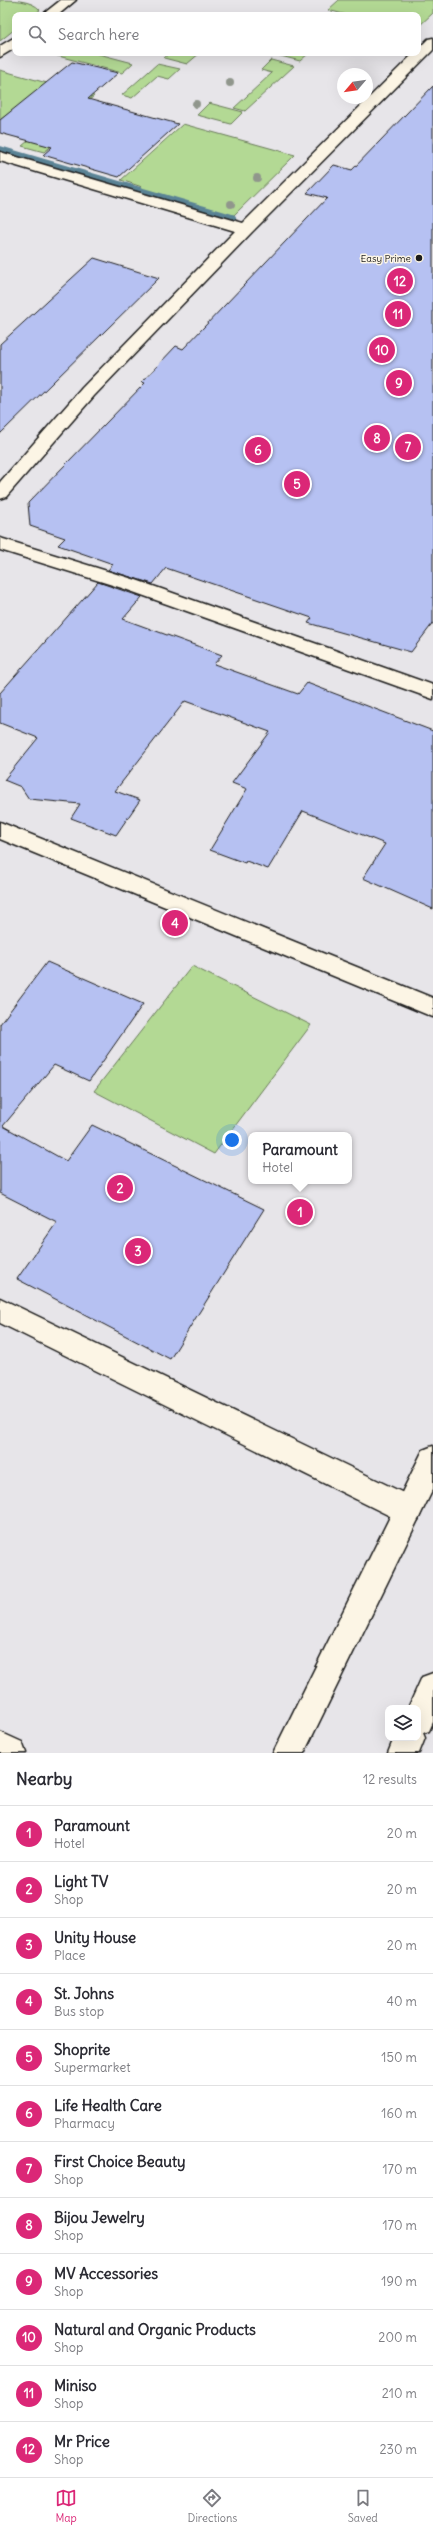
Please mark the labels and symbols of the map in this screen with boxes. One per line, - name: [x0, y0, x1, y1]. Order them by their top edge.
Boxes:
- north arrow: [337, 68, 373, 104]
- place label: Easy Prime: [360, 252, 411, 265]
- marker: Easy Prime: [414, 253, 424, 263]
- pin: 12: [387, 266, 413, 296]
- pin: 11: [385, 299, 411, 329]
- pin: 10: [369, 335, 395, 365]
- pin: 9: [386, 368, 412, 398]
- pin: 8: [364, 423, 390, 453]
- pin: 7: [395, 432, 421, 462]
- pin: 6: [245, 435, 271, 465]
- pin: 5: [284, 469, 310, 499]
- pin: 4: [162, 908, 188, 938]
- your location: [222, 1130, 242, 1150]
- pin: 2: [107, 1173, 133, 1203]
- pin: 1: [287, 1197, 313, 1227]
- pin: 3: [125, 1236, 151, 1266]

